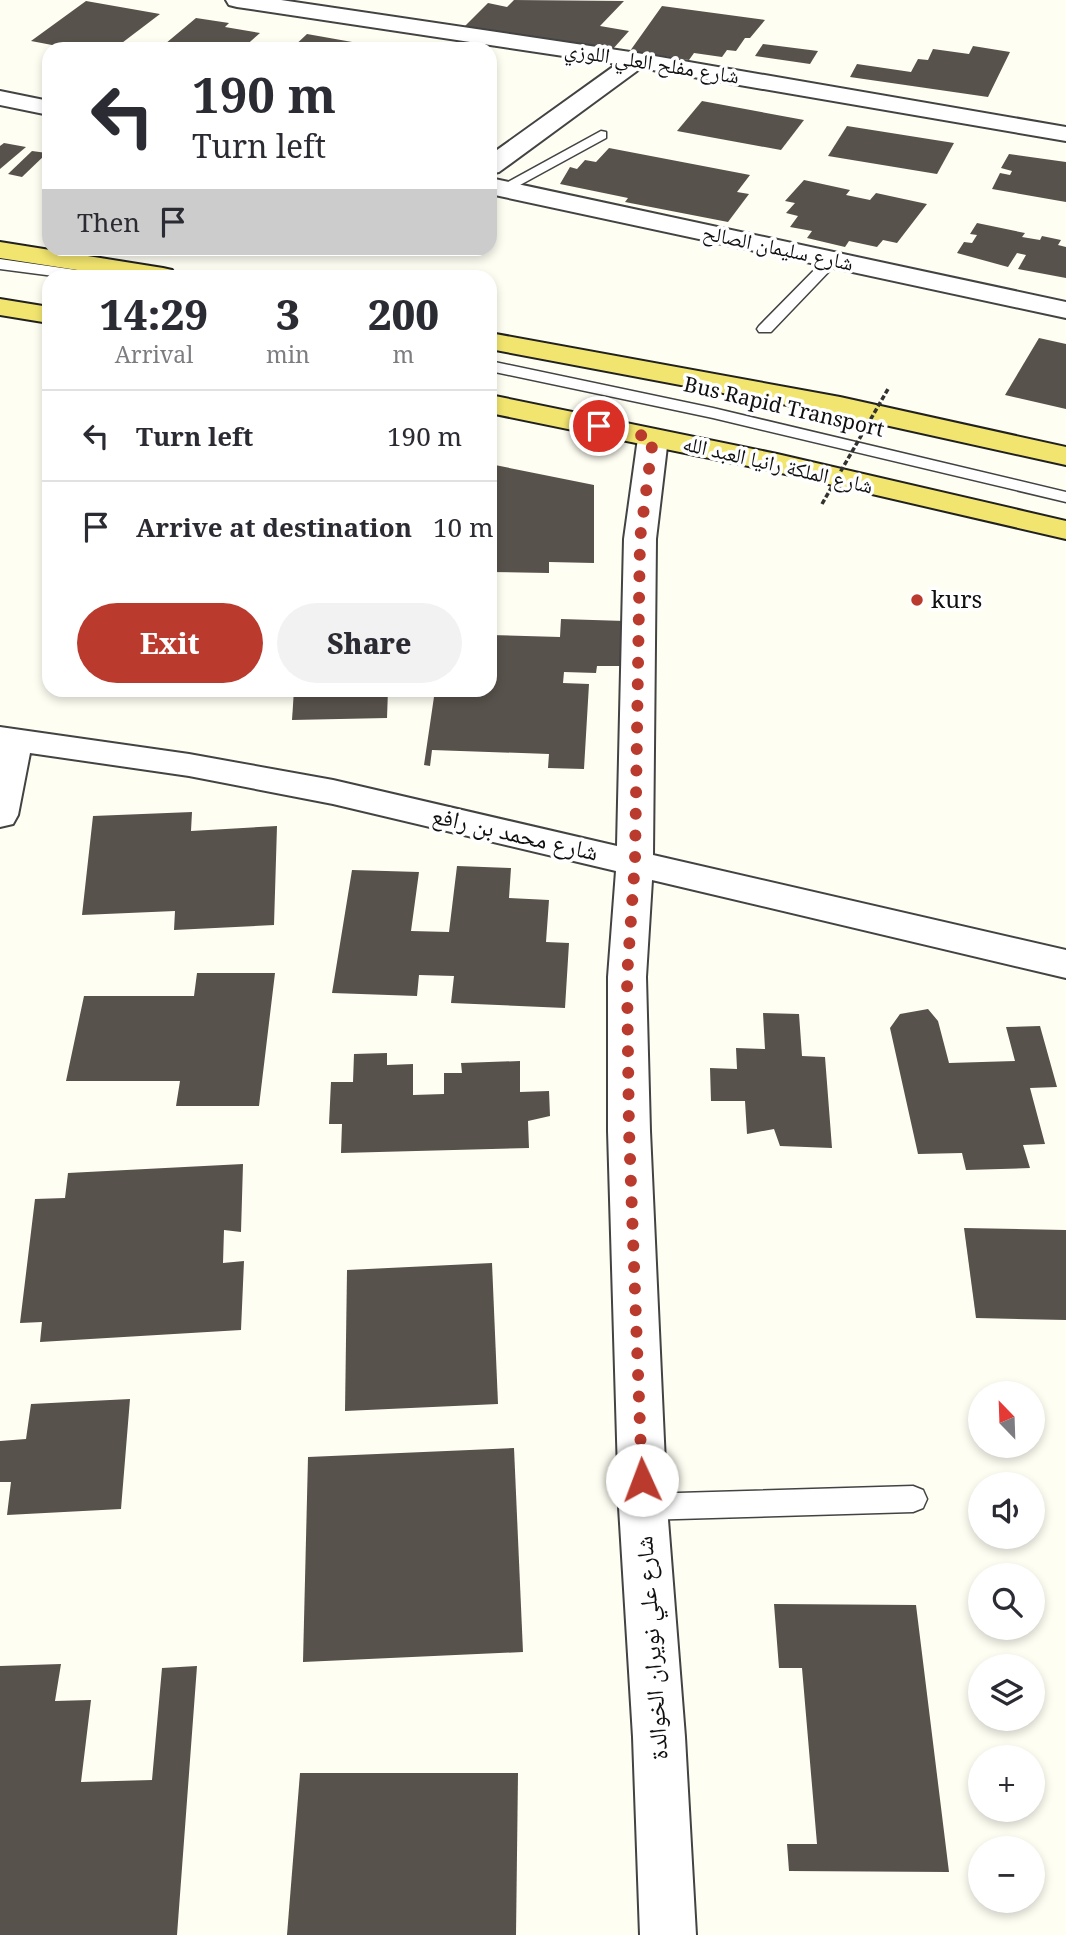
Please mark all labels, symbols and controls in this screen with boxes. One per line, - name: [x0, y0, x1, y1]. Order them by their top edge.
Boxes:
- street label: شارع مفلح العلي اللوزي: [562, 34, 741, 93]
- text: 190 m: [192, 61, 336, 127]
- icon: left: [77, 70, 168, 161]
- text: Turn left: [192, 124, 326, 167]
- icon: arrive: [154, 203, 192, 241]
- text: Then: [77, 204, 140, 240]
- street label: شارع سليمان الصالح: [700, 217, 856, 277]
- text: 14:29: [100, 285, 208, 342]
- text: 3: [276, 285, 300, 342]
- text: 200: [368, 285, 439, 342]
- text: Arrival: [115, 338, 193, 370]
- text: min: [266, 338, 310, 370]
- text: m: [393, 338, 414, 370]
- street label: Bus Rapid Transport: [681, 369, 887, 443]
- pin: [569, 396, 629, 456]
- icon: arrive: [580, 407, 618, 445]
- icon: left: [77, 417, 115, 455]
- text: Turn left: [136, 418, 253, 454]
- text: 190 m: [387, 418, 462, 454]
- street label: شارع الملكة رانيا العبد الله: [680, 429, 876, 500]
- icon: arrive: [77, 508, 115, 546]
- text: Arrive at destination: [136, 509, 412, 545]
- text: 10 m: [433, 509, 493, 545]
- place label: kurs: [931, 582, 982, 615]
- marker: kurs: [909, 592, 925, 608]
- button: Exit: [77, 603, 263, 683]
- button: Share: [277, 603, 462, 683]
- street label: شارع محمد بن رافع: [429, 797, 602, 868]
- north arrow: [968, 1381, 1045, 1458]
- map controls: [968, 1381, 1045, 1913]
- position arrow: [605, 1443, 679, 1517]
- button: sound: [968, 1472, 1045, 1549]
- street label: شارع علي نويران الخوالدة: [626, 1535, 679, 1761]
- button: search: [968, 1563, 1045, 1640]
- button: layers: [968, 1654, 1045, 1731]
- button: +: [968, 1745, 1045, 1822]
- button: −: [968, 1836, 1045, 1913]

